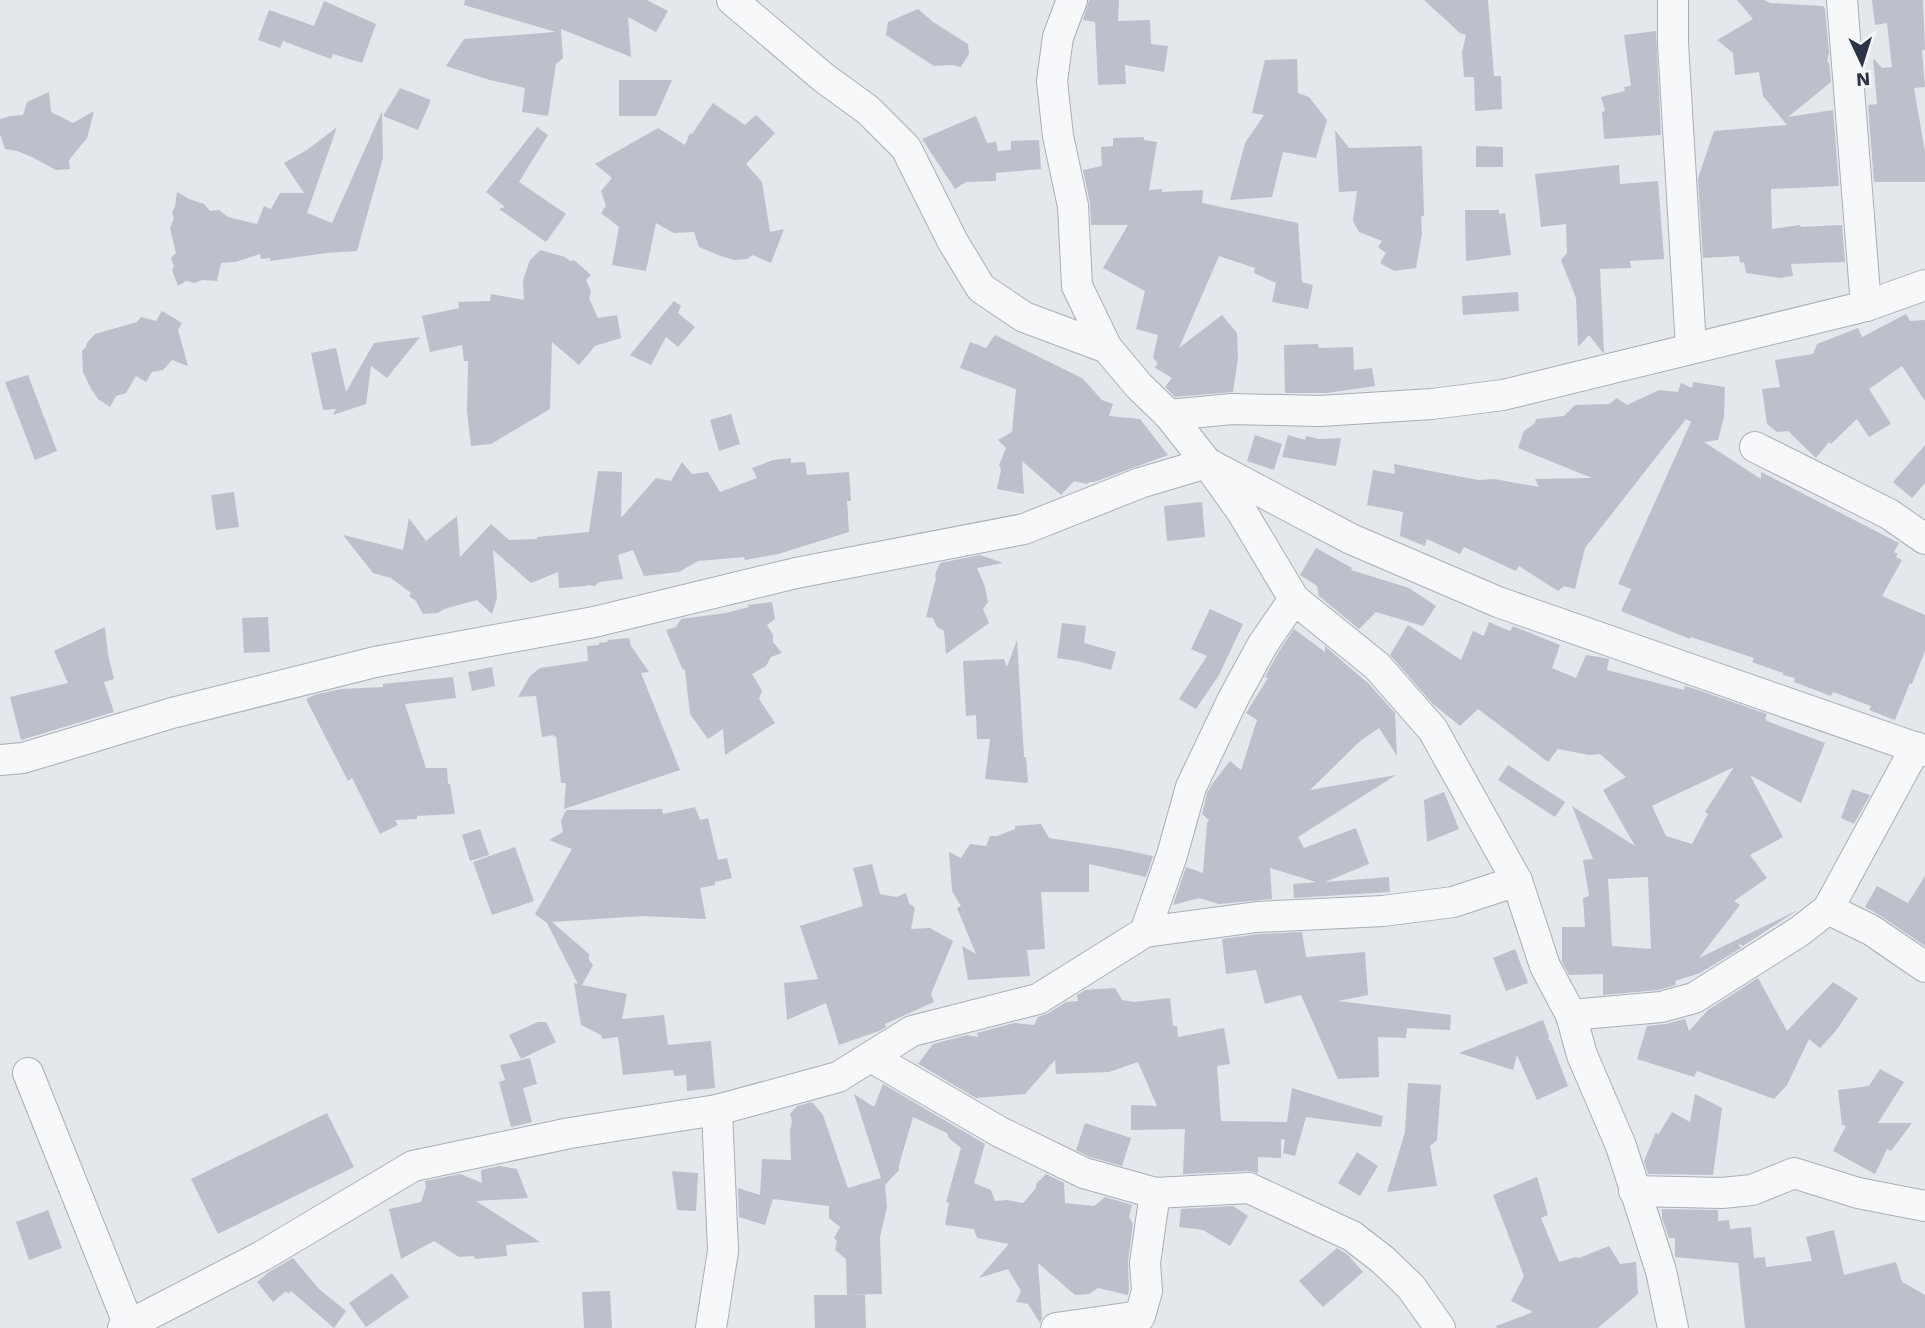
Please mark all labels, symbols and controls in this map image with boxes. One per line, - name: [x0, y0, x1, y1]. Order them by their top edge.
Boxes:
- north arrow: [1827, 28, 1897, 98]
- text: N: [1855, 67, 1871, 91]

